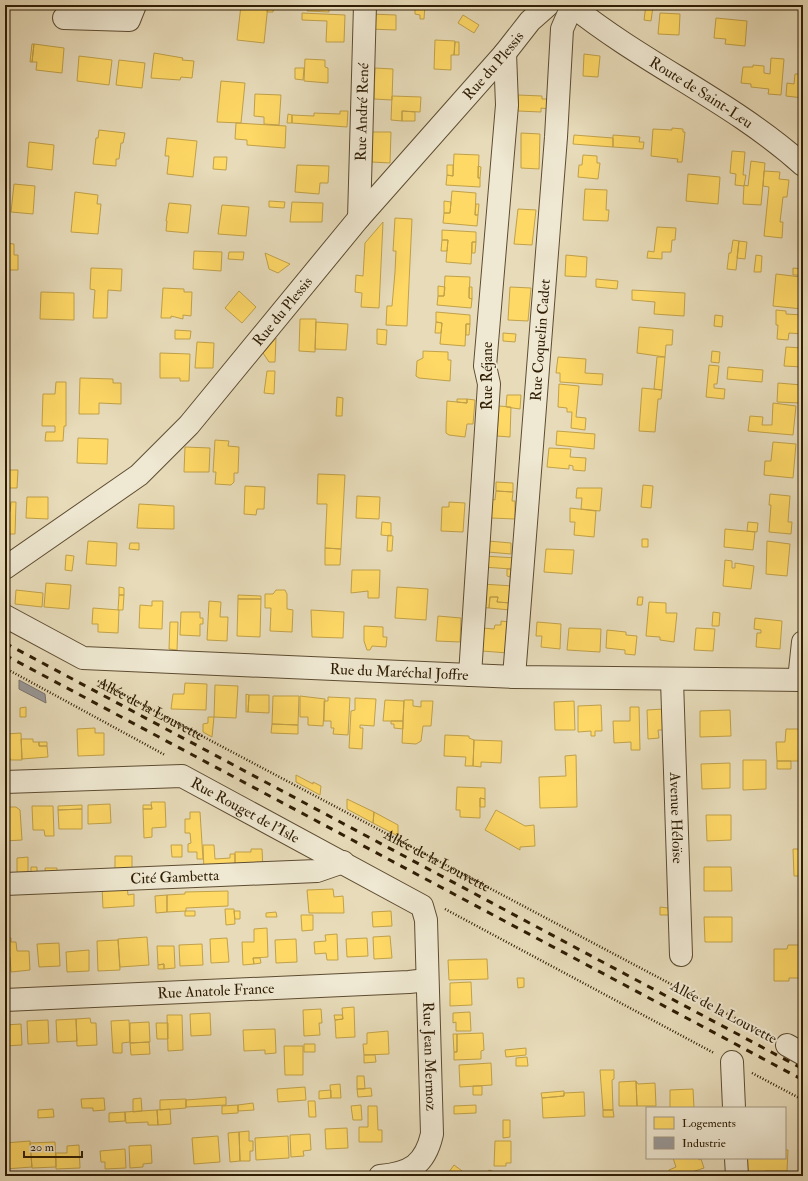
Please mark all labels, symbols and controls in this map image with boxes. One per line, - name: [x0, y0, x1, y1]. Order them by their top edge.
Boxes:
- street label: Rue du Plessis: [459, 28, 528, 104]
- street label: Route de Saint-Leu: [646, 53, 757, 133]
- street label: Rue André René: [352, 62, 373, 161]
- street label: Rue du Plessis: [249, 273, 317, 350]
- street label: Rue Coquelin Cadet: [526, 278, 555, 402]
- street label: Rue Réjane: [478, 342, 497, 410]
- street label: Rue du Maréchal Joffre: [329, 660, 469, 685]
- street label: Allée de la Louvette: [94, 673, 207, 745]
- street label: Avenue Héloïse: [665, 771, 687, 864]
- street label: Rue Rouget de l'Isle: [187, 774, 303, 848]
- street label: Allée de la Louvette: [380, 825, 494, 897]
- street label: Cité Gambetta: [130, 866, 221, 889]
- street label: Allée de la Louvette: [667, 976, 780, 1048]
- street label: Rue Anatole France: [157, 979, 275, 1003]
- street label: Rue Jean Mermoz: [418, 1002, 440, 1111]
- legend: [646, 1107, 786, 1159]
- text: Logements: [682, 1116, 736, 1131]
- scale bar: [24, 1133, 82, 1159]
- text: Industrie: [682, 1136, 726, 1151]
- text: 20 m: [30, 1140, 55, 1155]

